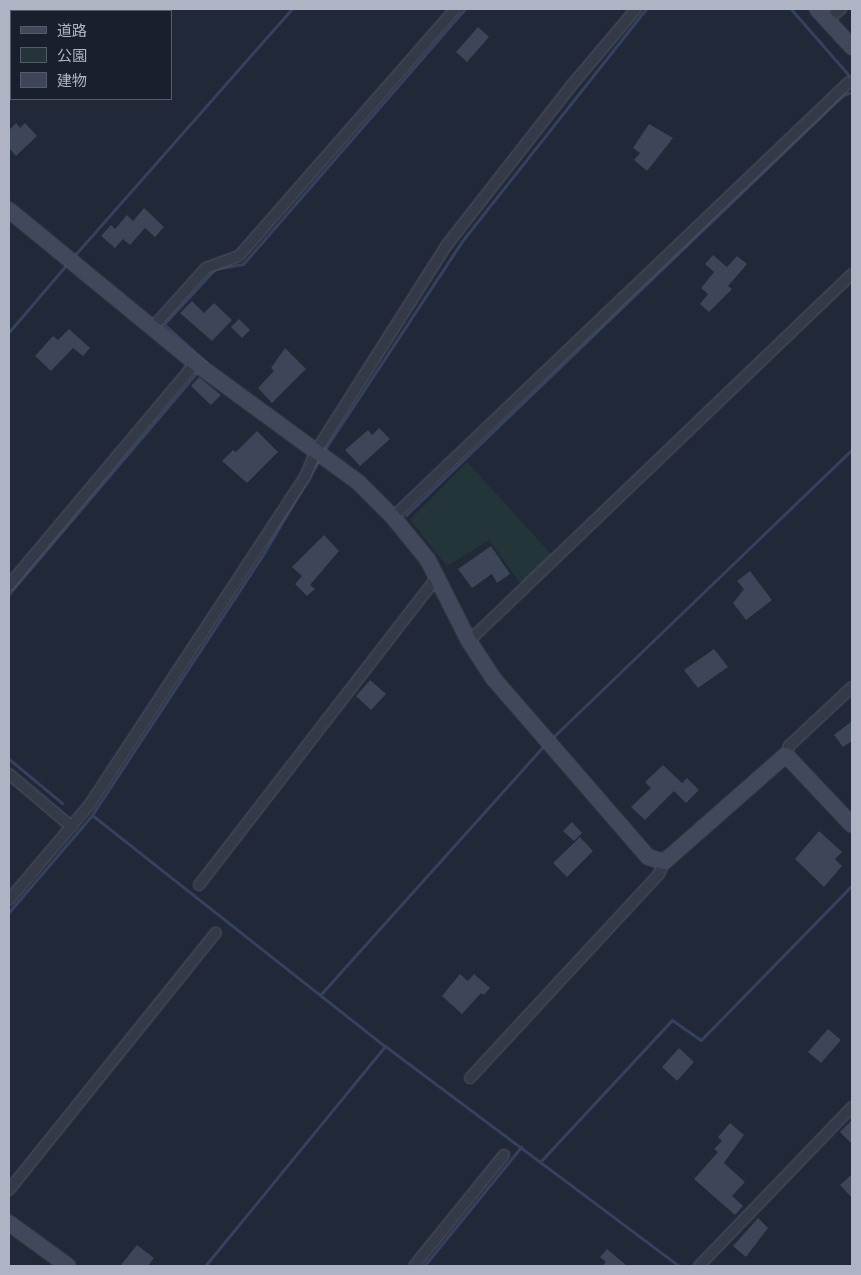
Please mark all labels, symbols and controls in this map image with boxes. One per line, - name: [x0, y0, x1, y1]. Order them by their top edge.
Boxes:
- legend: [10, 10, 172, 100]
- text: 道路: [57, 22, 87, 40]
- text: 公園: [57, 47, 87, 65]
- text: 建物: [57, 72, 87, 90]

